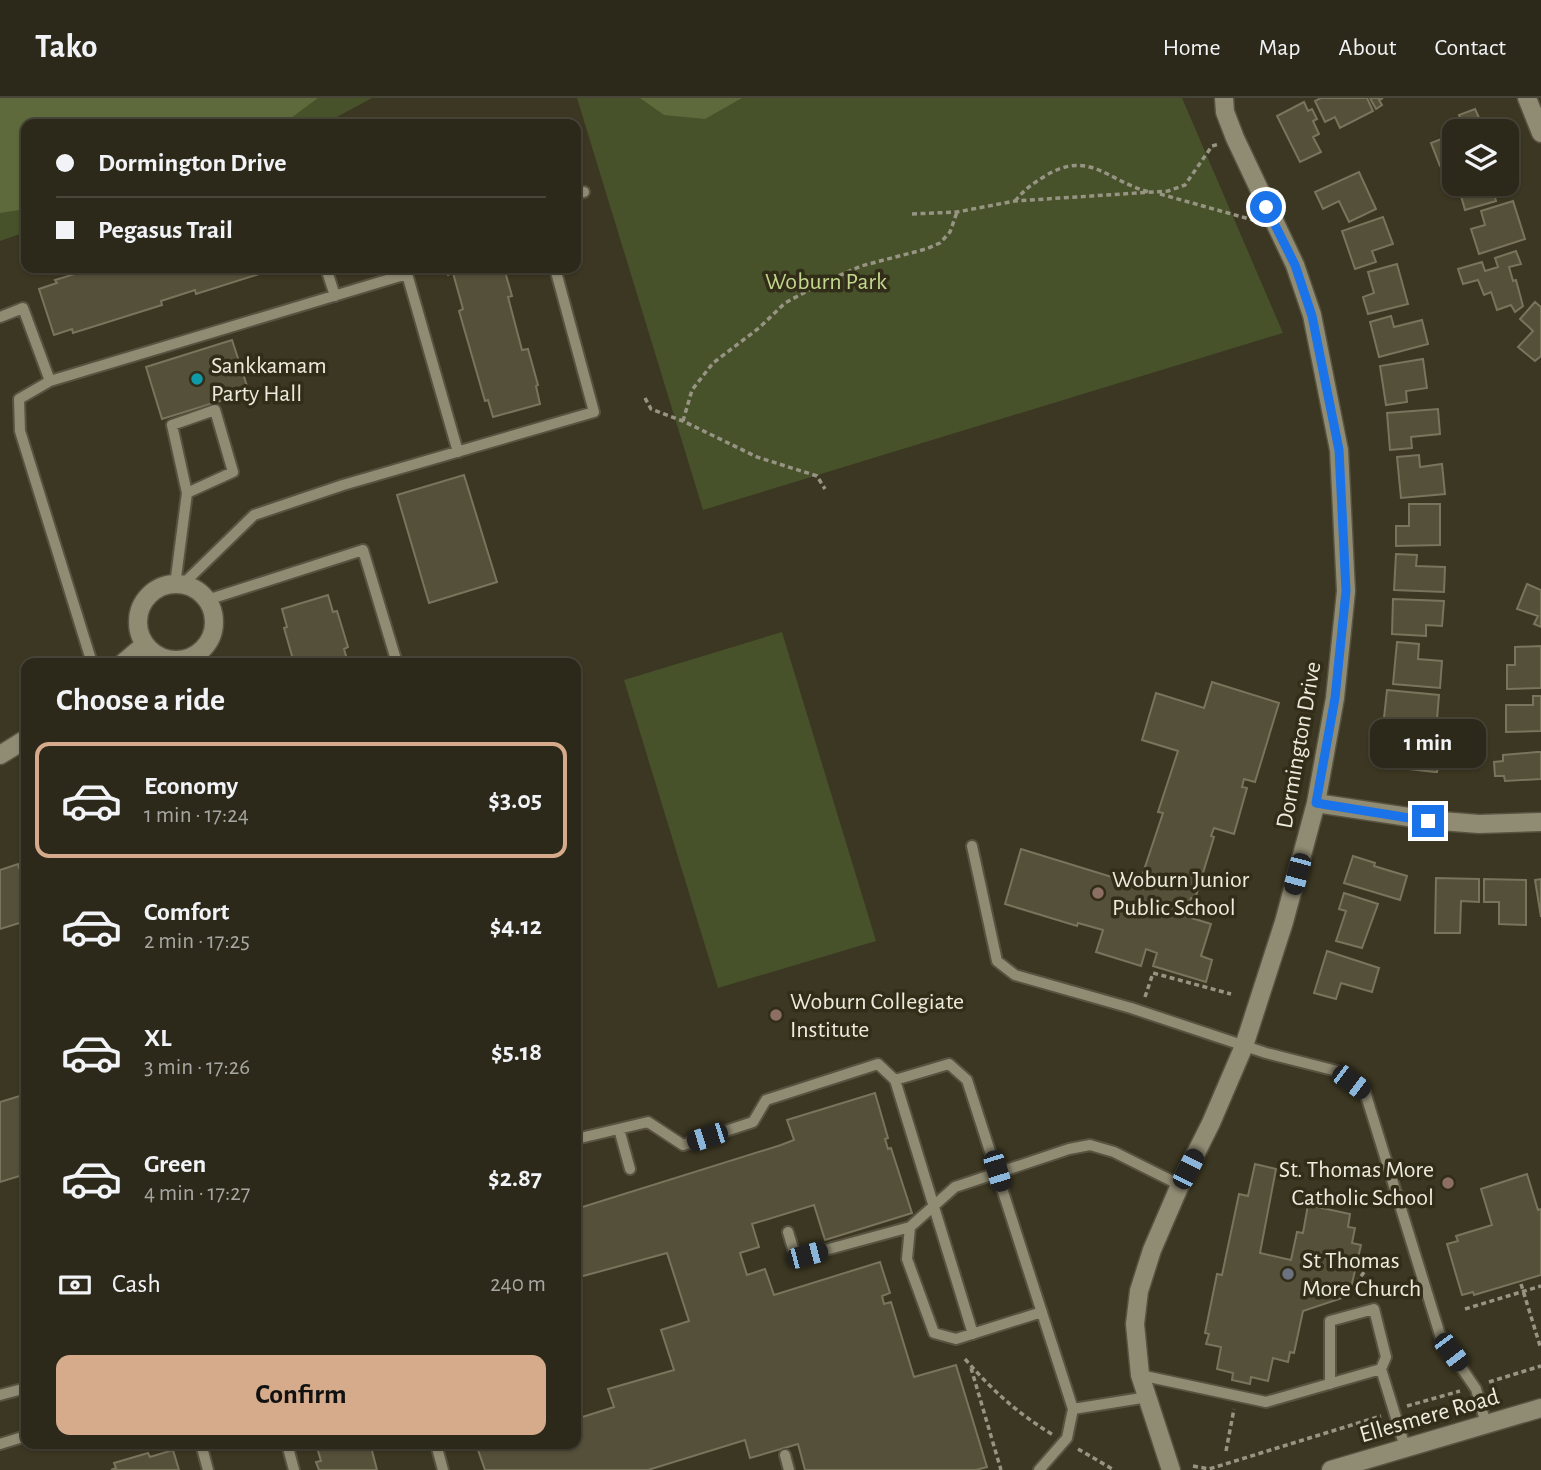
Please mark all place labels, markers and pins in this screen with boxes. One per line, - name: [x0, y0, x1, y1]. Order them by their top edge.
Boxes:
- place label: Sankkamam Party Hall: [211, 354, 327, 406]
- marker: Sankkamam Party Hall: [189, 371, 205, 387]
- place label: Woburn Junior Public School: [1112, 868, 1250, 920]
- marker: Woburn Junior Public School: [1090, 885, 1106, 901]
- place label: Woburn Collegiate Institute: [790, 990, 964, 1042]
- marker: Woburn Collegiate Institute: [768, 1007, 784, 1023]
- place label: St. Thomas More Catholic School: [1279, 1158, 1434, 1210]
- marker: St. Thomas More Catholic School: [1440, 1175, 1456, 1191]
- place label: St Thomas More Church: [1302, 1249, 1421, 1301]
- marker: St Thomas More Church: [1280, 1266, 1296, 1282]

